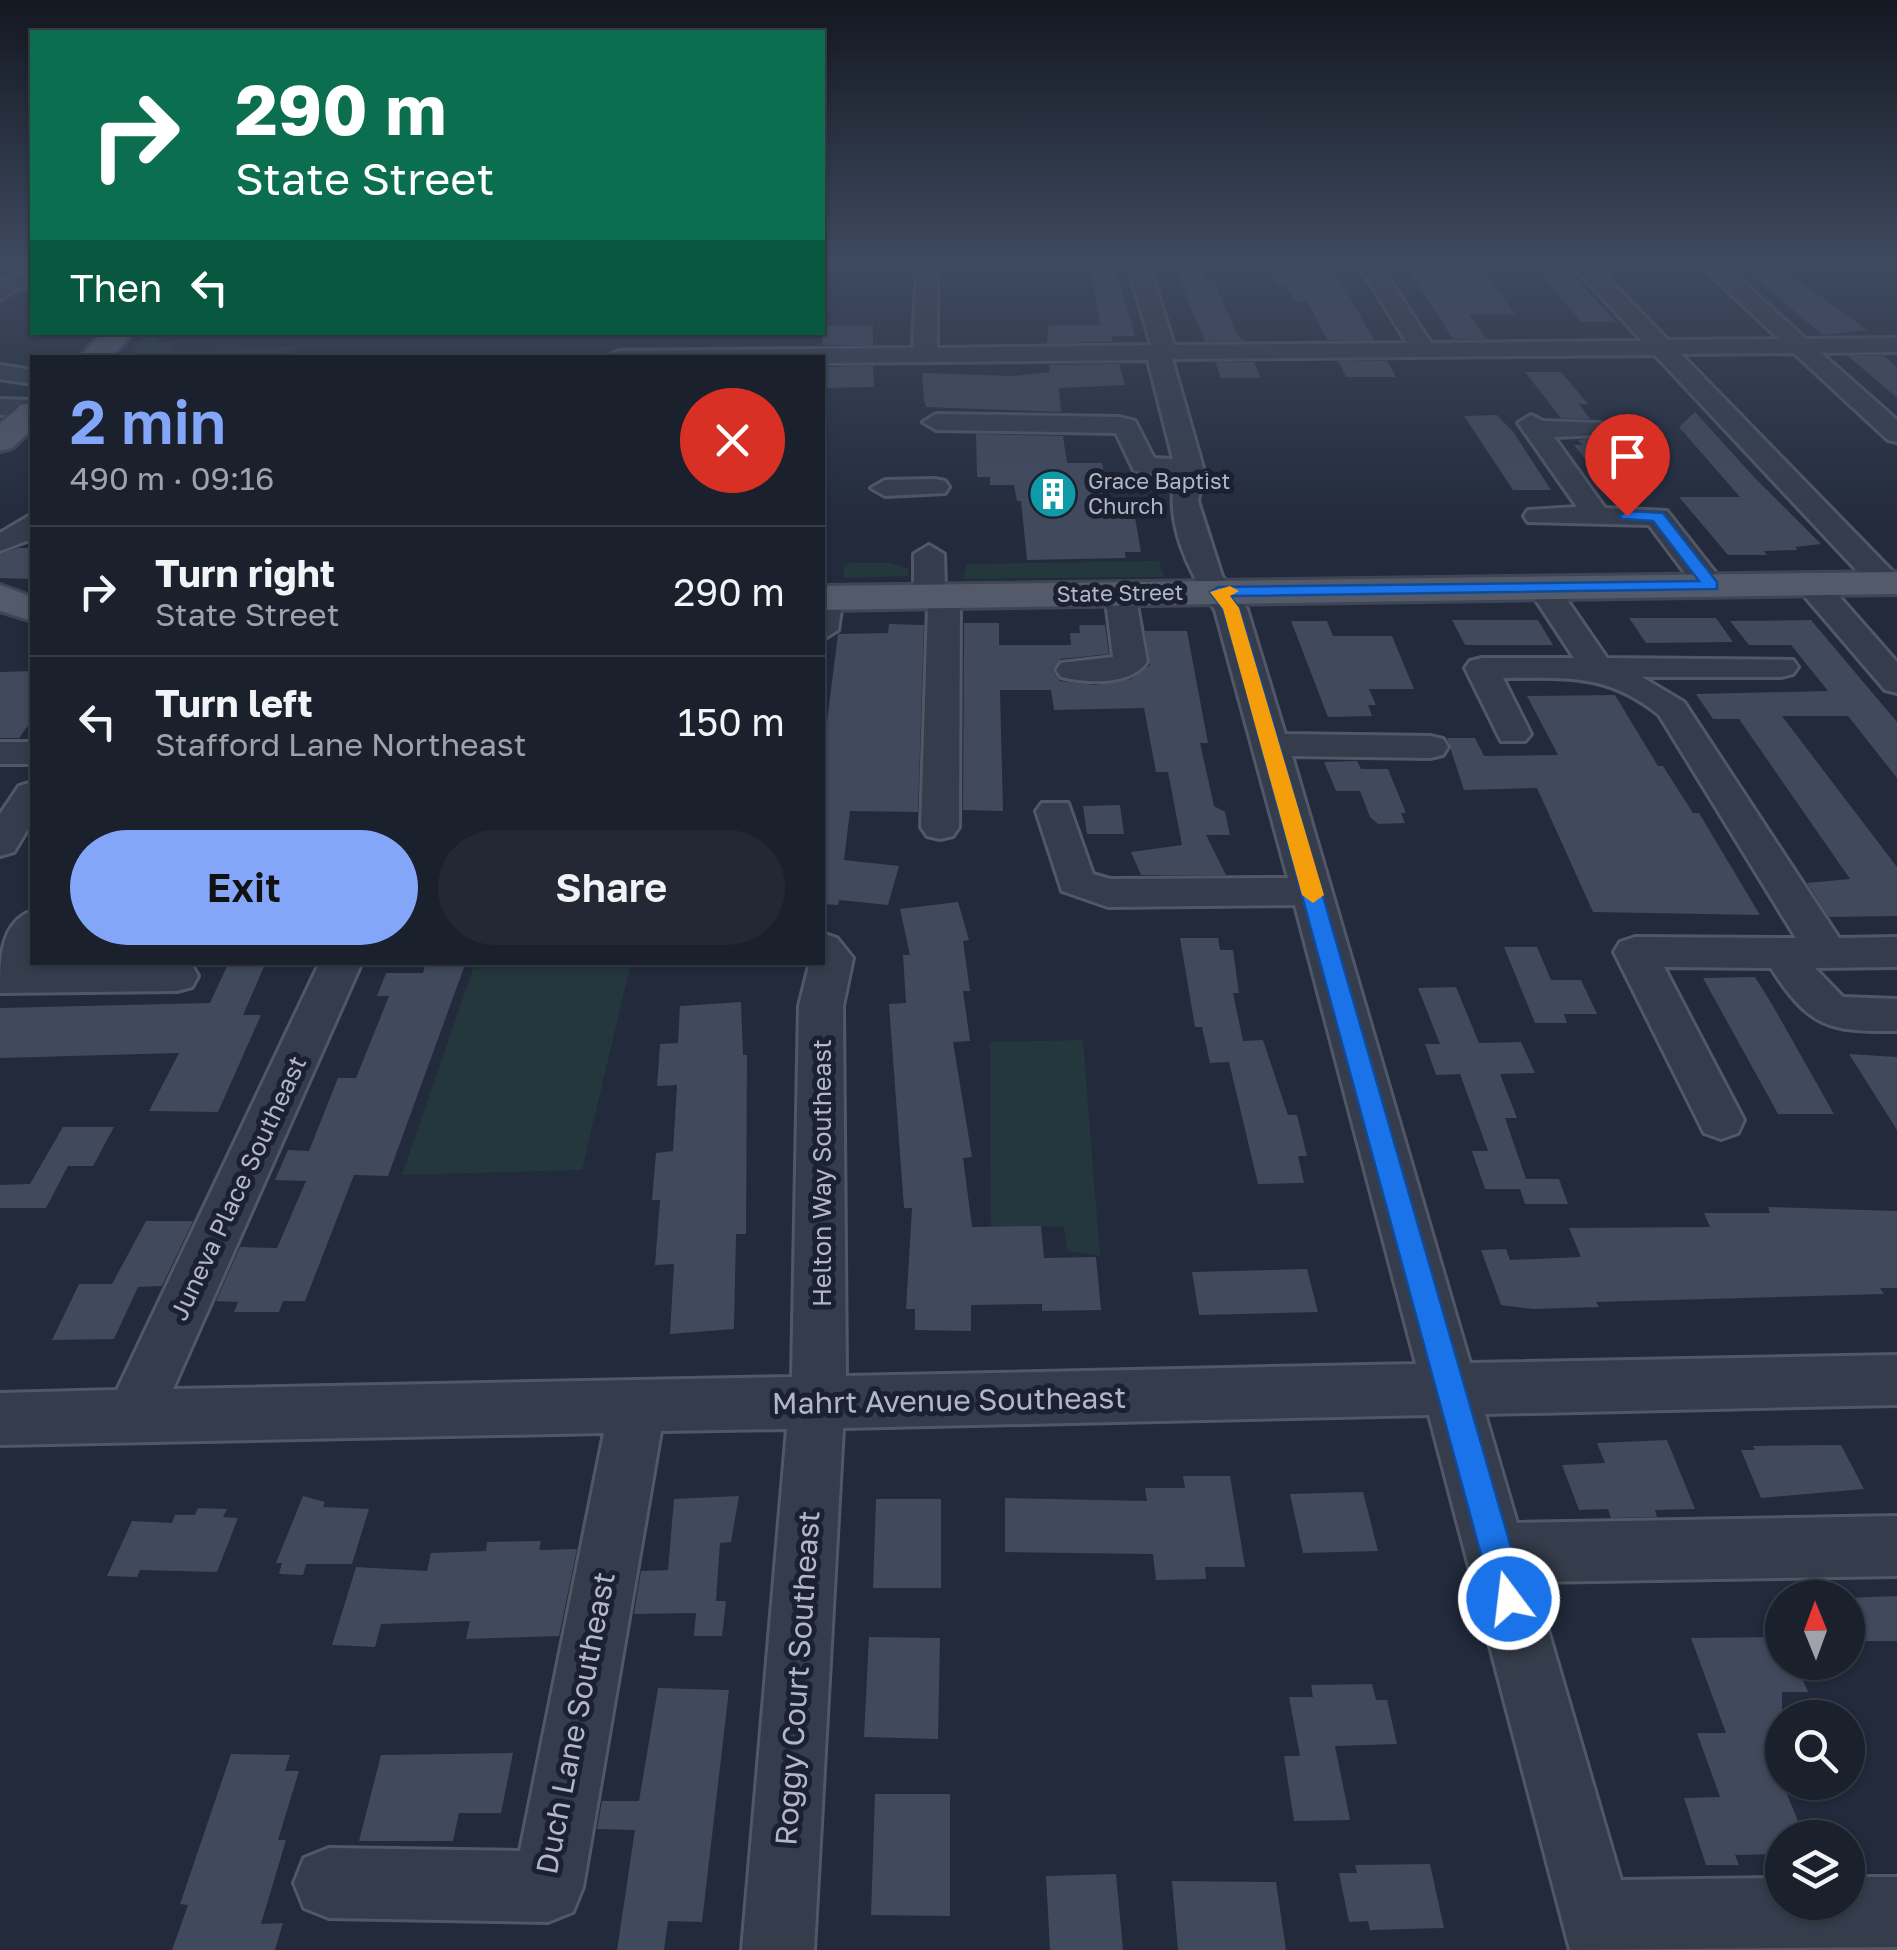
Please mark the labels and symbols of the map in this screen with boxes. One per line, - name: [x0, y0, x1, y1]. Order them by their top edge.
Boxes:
- pin: [1585, 414, 1670, 517]
- place label: Grace Baptist Church: [1088, 467, 1230, 519]
- building icon: Grace Baptist Church: [1027, 468, 1079, 520]
- street label: State Street: [1056, 578, 1184, 607]
- street label: Helton Way Southeast: [806, 1039, 837, 1307]
- street label: Juneva Place Southeast: [163, 1051, 313, 1325]
- street label: Mahrt Avenue Southeast: [771, 1379, 1126, 1421]
- street label: Roggy Court Southeast: [767, 1509, 827, 1847]
- position arrow: [1457, 1547, 1561, 1651]
- street label: Duch Lane Southeast: [528, 1569, 622, 1877]
- north arrow: [1765, 1580, 1865, 1680]

